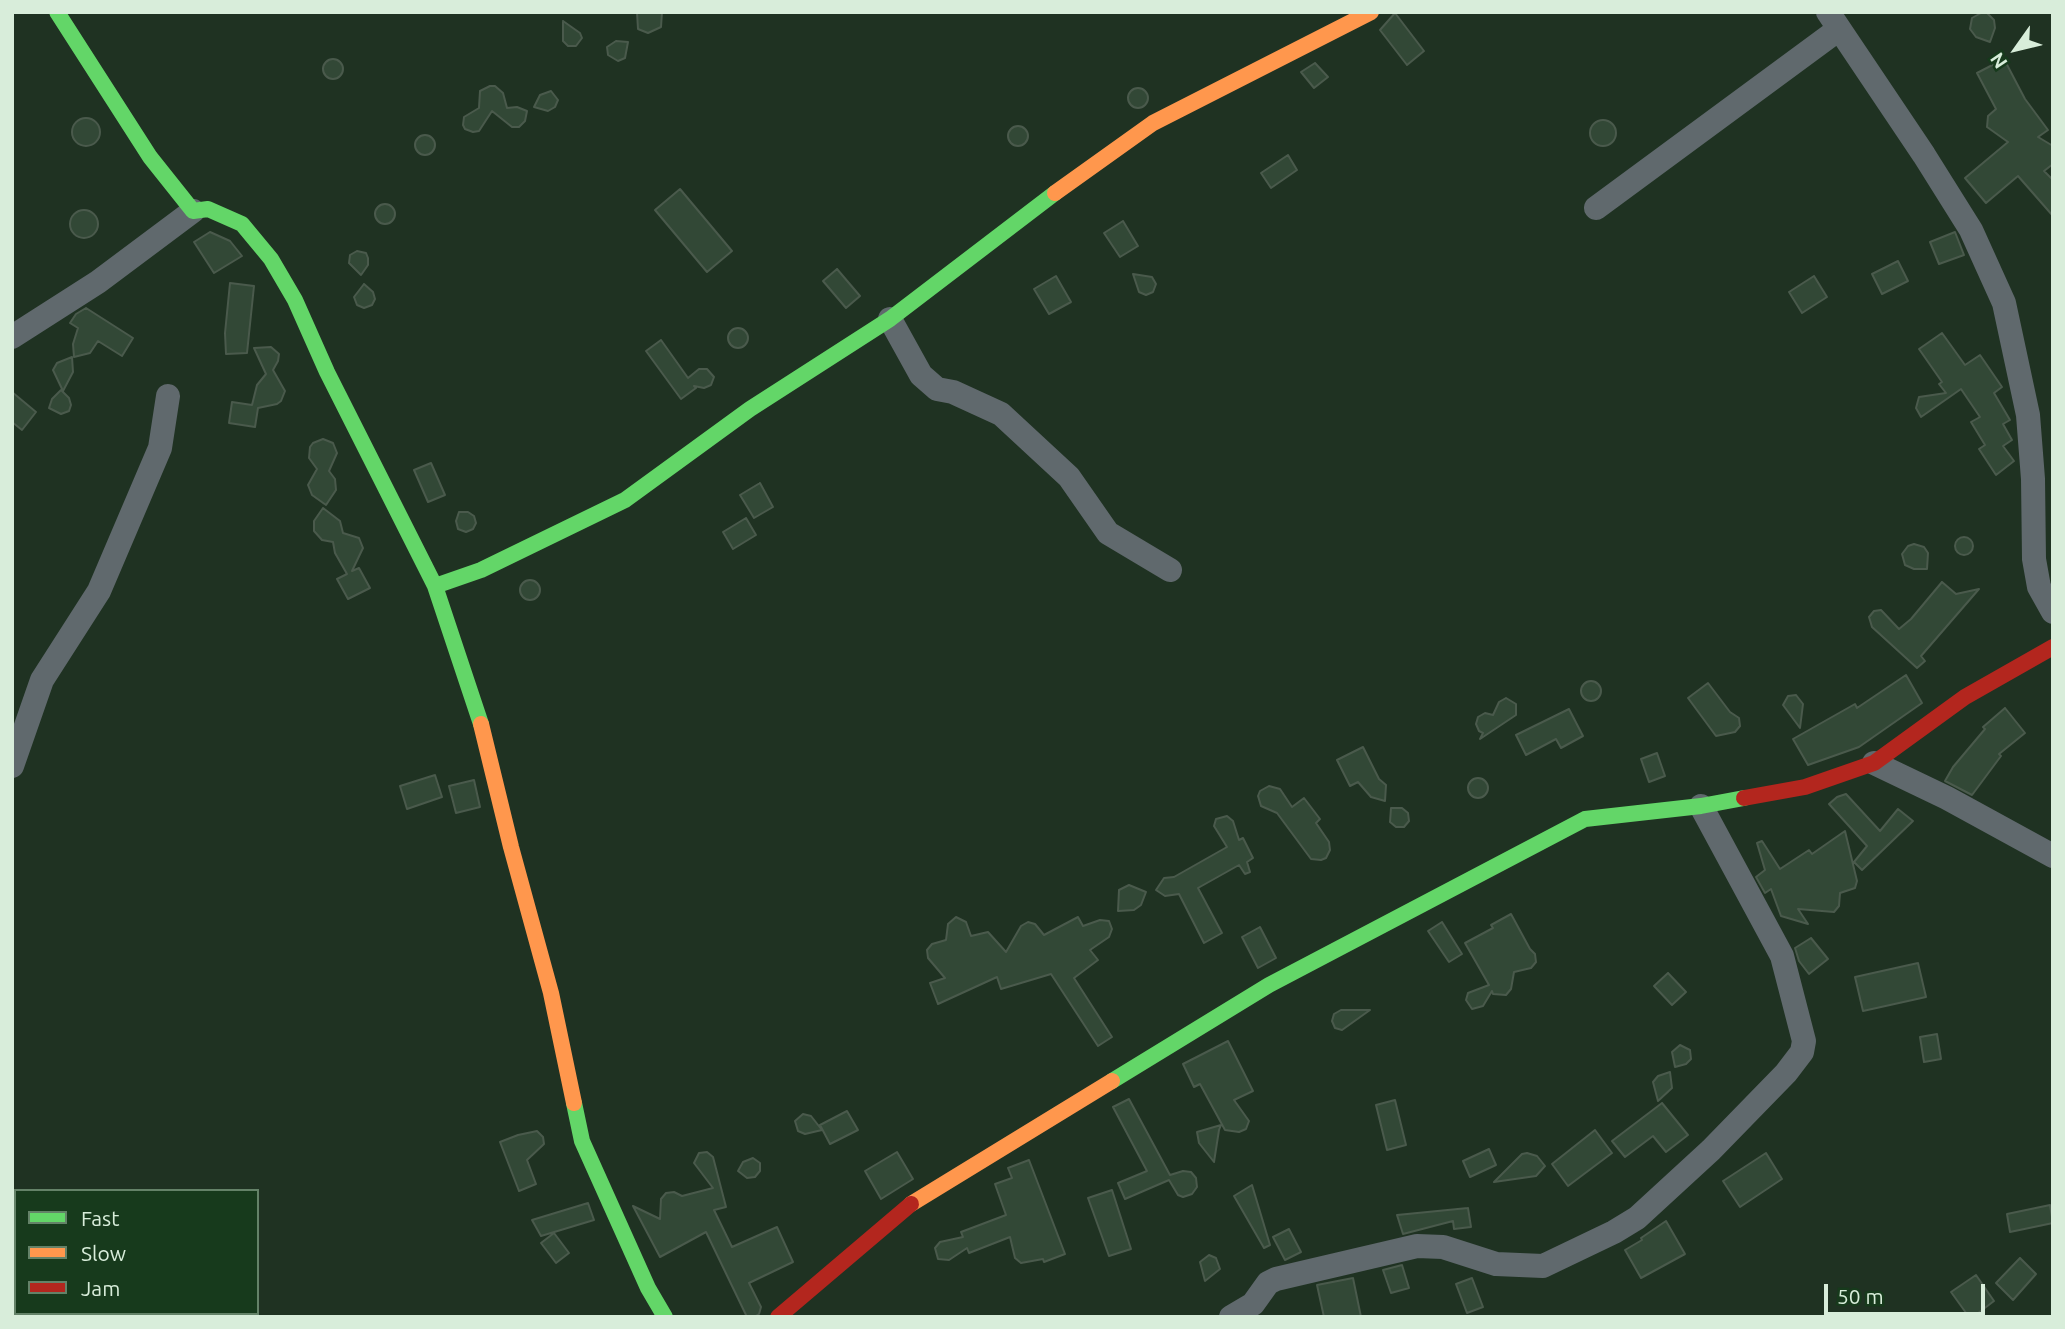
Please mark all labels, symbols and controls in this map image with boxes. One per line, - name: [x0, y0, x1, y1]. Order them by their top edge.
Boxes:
- north arrow: [1981, 14, 2051, 84]
- text: N: [1986, 49, 2012, 73]
- legend: [14, 1189, 259, 1315]
- text: Fast: [81, 1206, 119, 1230]
- text: Slow: [81, 1241, 126, 1265]
- scale bar: [1827, 1270, 1988, 1314]
- text: Jam: [81, 1276, 120, 1300]
- text: 50 m: [1837, 1284, 1884, 1308]

